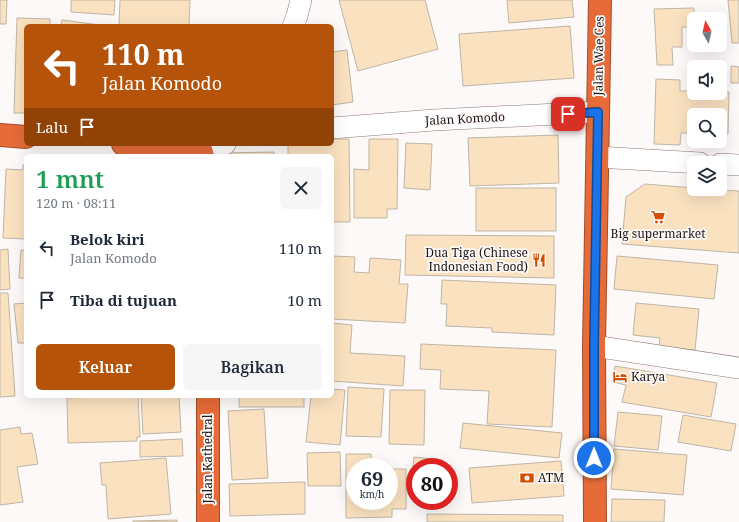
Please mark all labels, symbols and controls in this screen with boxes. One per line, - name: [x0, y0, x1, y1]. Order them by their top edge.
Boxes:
- north arrow: [687, 12, 727, 52]
- map controls: [687, 12, 727, 196]
- street label: Jalan Wae Ces: [589, 16, 608, 97]
- text: 110 m: [102, 35, 184, 73]
- icon: left: [36, 40, 88, 92]
- button: sound: [687, 60, 727, 100]
- text: Jalan Komodo: [102, 71, 222, 95]
- pin: [551, 97, 585, 131]
- icon: arrive: [557, 103, 579, 125]
- street label: Jalan Komodo: [424, 108, 505, 129]
- button: search: [687, 108, 727, 148]
- icon: arrive: [76, 116, 98, 138]
- text: Lalu: [36, 117, 68, 137]
- button: layers: [687, 156, 727, 196]
- text: 1 mnt: [36, 162, 104, 195]
- button: close: [280, 167, 322, 209]
- text: 120 m · 08:11: [36, 194, 116, 212]
- supermarket icon: Big supermarket: [650, 209, 666, 225]
- place label: Big supermarket: [611, 225, 705, 242]
- text: Belok kiri: [70, 229, 145, 249]
- icon: left: [36, 237, 58, 259]
- text: 110 m: [279, 238, 322, 258]
- place label: Dua Tiga (Chinese Indonesian Food): [425, 244, 528, 275]
- text: Jalan Komodo: [70, 249, 157, 267]
- restaurant icon: Dua Tiga (Chinese Indonesian Food): [531, 252, 547, 268]
- icon: arrive: [36, 289, 58, 311]
- text: Tiba di tujuan: [70, 290, 177, 310]
- text: 10 m: [287, 290, 322, 310]
- button: Keluar: [36, 344, 175, 390]
- button: Bagikan: [183, 344, 322, 390]
- place label: Karya: [631, 368, 666, 385]
- hotel icon: Karya: [612, 369, 628, 385]
- street label: Jalan Kathedral: [199, 414, 216, 505]
- position arrow: [573, 437, 615, 479]
- speed limit sign: 80: [406, 458, 458, 510]
- text: 69: [361, 465, 383, 492]
- place label: ATM: [538, 469, 564, 486]
- bank icon: ATM: [519, 470, 535, 486]
- text: km/h: [360, 487, 384, 501]

